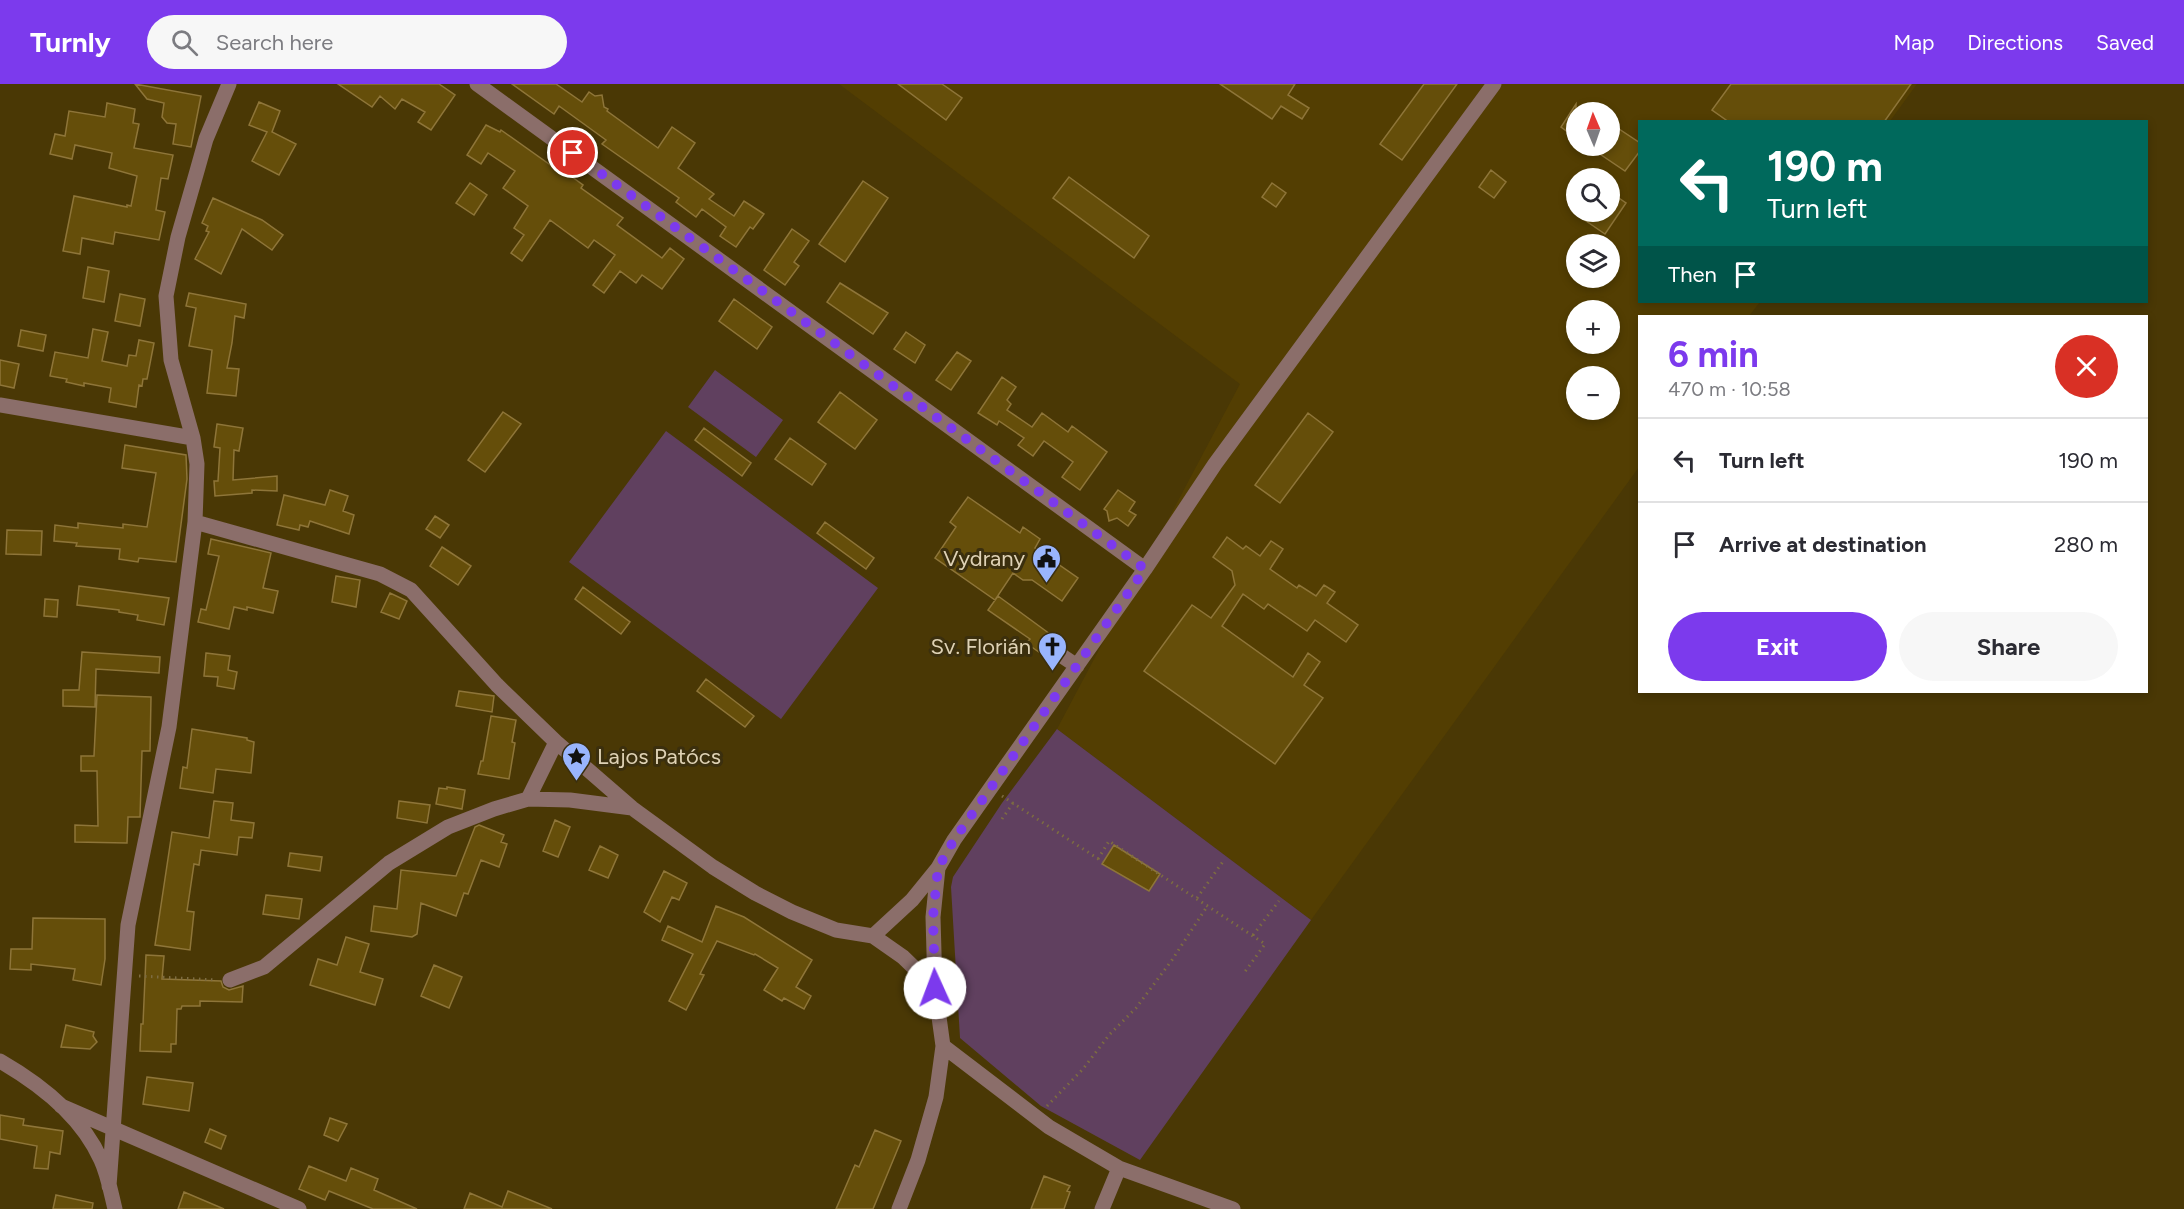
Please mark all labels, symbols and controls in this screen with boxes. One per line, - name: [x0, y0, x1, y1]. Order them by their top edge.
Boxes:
- search box: [147, 15, 567, 69]
- text: Turnly: [30, 25, 111, 59]
- icon: search: [168, 26, 201, 59]
- text: Search here: [216, 29, 333, 56]
- text: Map: [1893, 30, 1934, 55]
- text: Directions: [1967, 30, 2063, 55]
- text: Saved: [2096, 30, 2154, 55]
- north arrow: [1566, 102, 1620, 156]
- map controls: [1566, 102, 1620, 420]
- pin: [547, 127, 598, 178]
- icon: arrive: [556, 136, 589, 169]
- text: 190 m: [1767, 141, 1883, 192]
- icon: left: [1668, 144, 1746, 222]
- button: search: [1566, 168, 1620, 222]
- text: Turn left: [1767, 192, 1867, 225]
- button: layers: [1566, 234, 1620, 288]
- icon: arrive: [1729, 258, 1762, 291]
- text: Then: [1668, 261, 1717, 288]
- button: +: [1566, 300, 1620, 354]
- text: 6 min: [1668, 333, 1759, 376]
- button: close: [2055, 335, 2118, 398]
- button: −: [1566, 366, 1620, 420]
- text: 470 m · 10:58: [1668, 377, 1791, 401]
- icon: left: [1668, 444, 1701, 477]
- text: Turn left: [1719, 447, 1805, 474]
- text: 190 m: [2058, 447, 2118, 474]
- icon: arrive: [1668, 528, 1701, 561]
- text: Arrive at destination: [1719, 531, 1927, 558]
- text: 280 m: [2054, 531, 2118, 558]
- public building icon: Vydrany: [1030, 542, 1062, 584]
- place label: Vydrany: [943, 545, 1025, 572]
- button: Exit: [1668, 612, 1887, 681]
- button: Share: [1899, 612, 2118, 681]
- church icon: Sv. Florián: [1036, 630, 1068, 672]
- place label: Sv. Florián: [930, 633, 1031, 660]
- place icon: Lajos Patócs: [560, 740, 592, 782]
- place label: Lajos Patócs: [597, 743, 721, 770]
- position arrow: [903, 956, 967, 1020]

